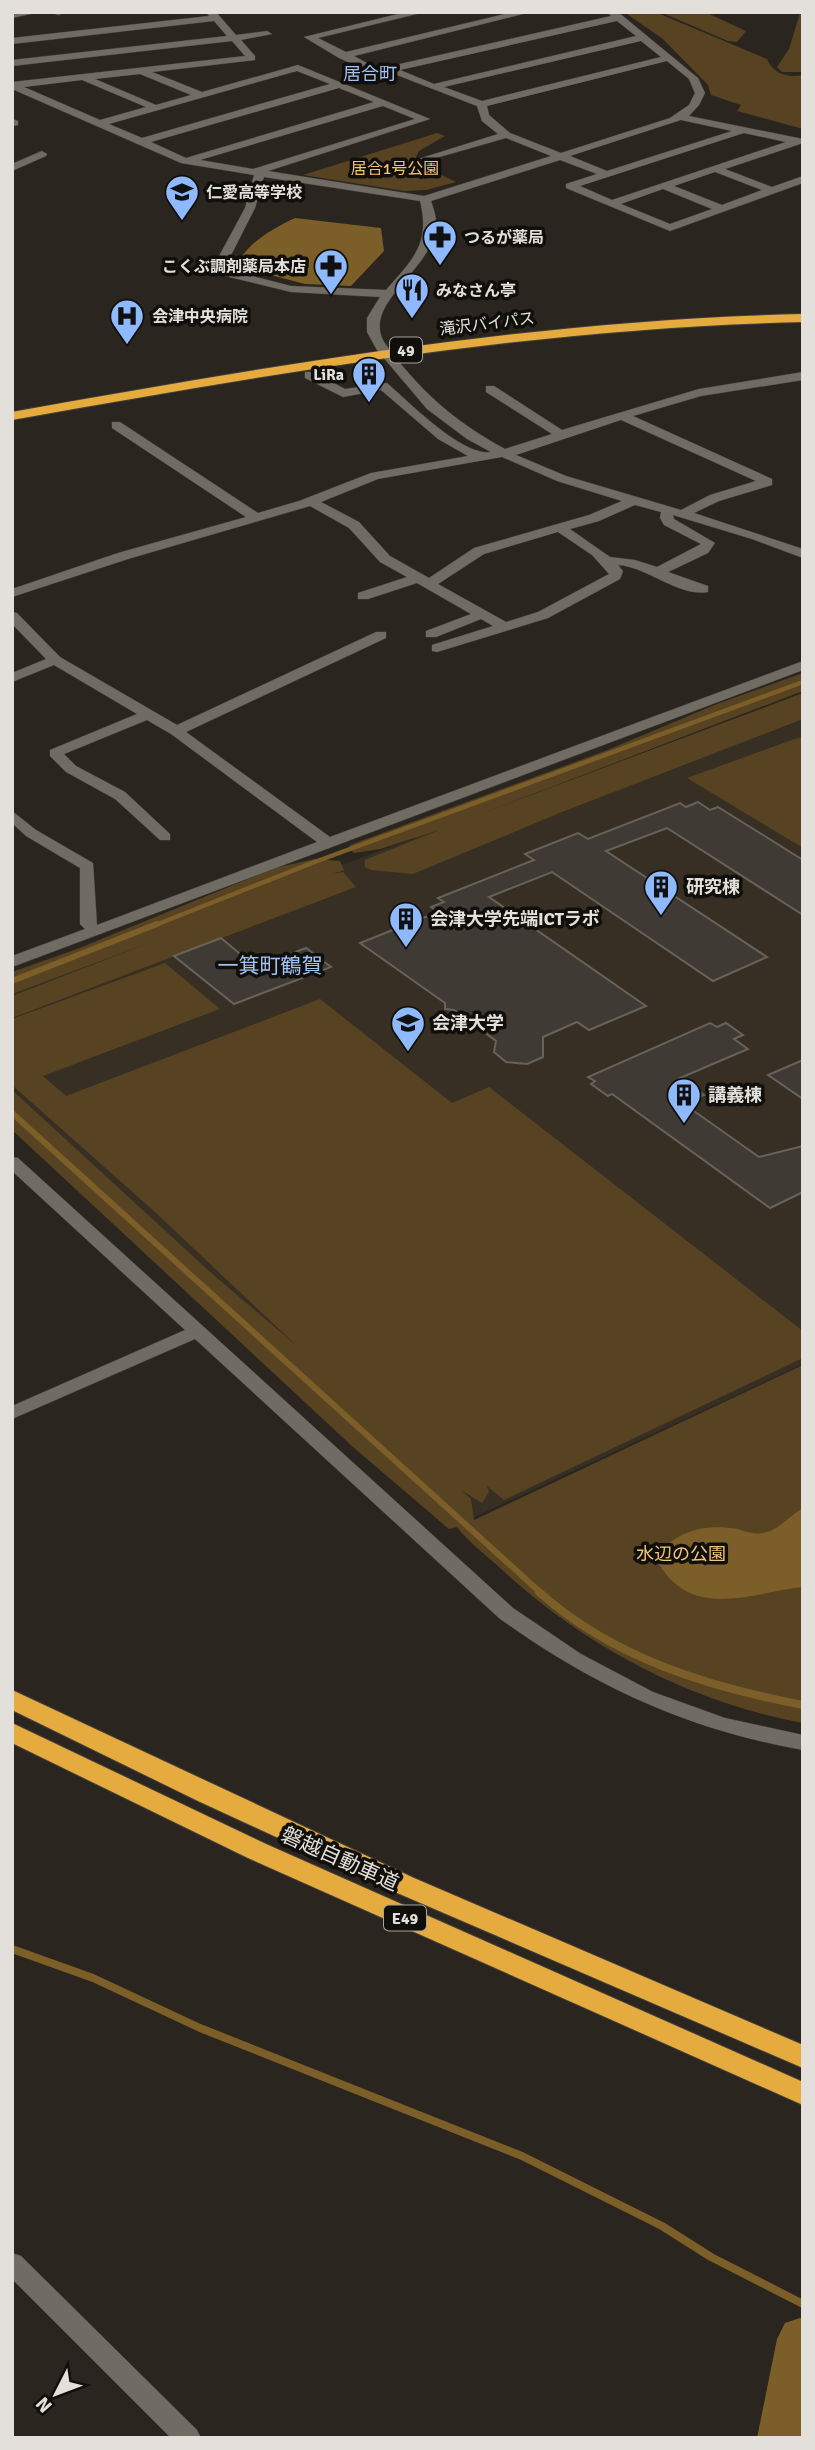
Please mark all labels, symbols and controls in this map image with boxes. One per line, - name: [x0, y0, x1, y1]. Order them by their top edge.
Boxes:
- district label: 居合町: [343, 63, 397, 85]
- park label: 居合1号公園: [351, 159, 439, 179]
- school or university icon: 仁愛高等学校: [163, 173, 201, 222]
- place label: 仁愛高等学校: [206, 183, 302, 203]
- pharmacy icon: つるが薬局: [421, 218, 459, 267]
- place label: つるが薬局: [464, 228, 544, 248]
- pharmacy icon: こくぶ調剤薬局本店: [312, 247, 350, 296]
- place label: こくぶ調剤薬局本店: [162, 257, 306, 277]
- restaurant icon: みなさん亭: [393, 271, 431, 320]
- place label: みなさん亭: [436, 281, 516, 301]
- hospital icon: 会津中央病院: [108, 297, 146, 346]
- place label: 会津中央病院: [152, 307, 248, 327]
- street label: 滝沢バイパス: [438, 308, 536, 340]
- road number: 49: [390, 338, 422, 362]
- building icon: LiRa: [350, 355, 388, 404]
- place label: LiRa: [313, 365, 344, 385]
- building icon: 研究棟: [642, 868, 680, 917]
- place label: 研究棟: [686, 876, 740, 898]
- building icon: 会津大学先端ICTラボ: [387, 900, 425, 949]
- place label: 会津大学先端ICTラボ: [430, 908, 600, 930]
- district label: 一箕町鶴賀: [218, 953, 323, 979]
- school or university icon: 会津大学: [389, 1004, 427, 1053]
- place label: 会津大学: [432, 1012, 504, 1034]
- building icon: 講義棟: [665, 1076, 703, 1125]
- place label: 講義棟: [708, 1084, 762, 1106]
- park label: 水辺の公園: [636, 1543, 726, 1565]
- street label: 磐越自動車道: [277, 1821, 403, 1897]
- road number: E49: [384, 1906, 426, 1930]
- north arrow: [21, 2359, 91, 2429]
- text: N: [31, 2392, 57, 2418]

